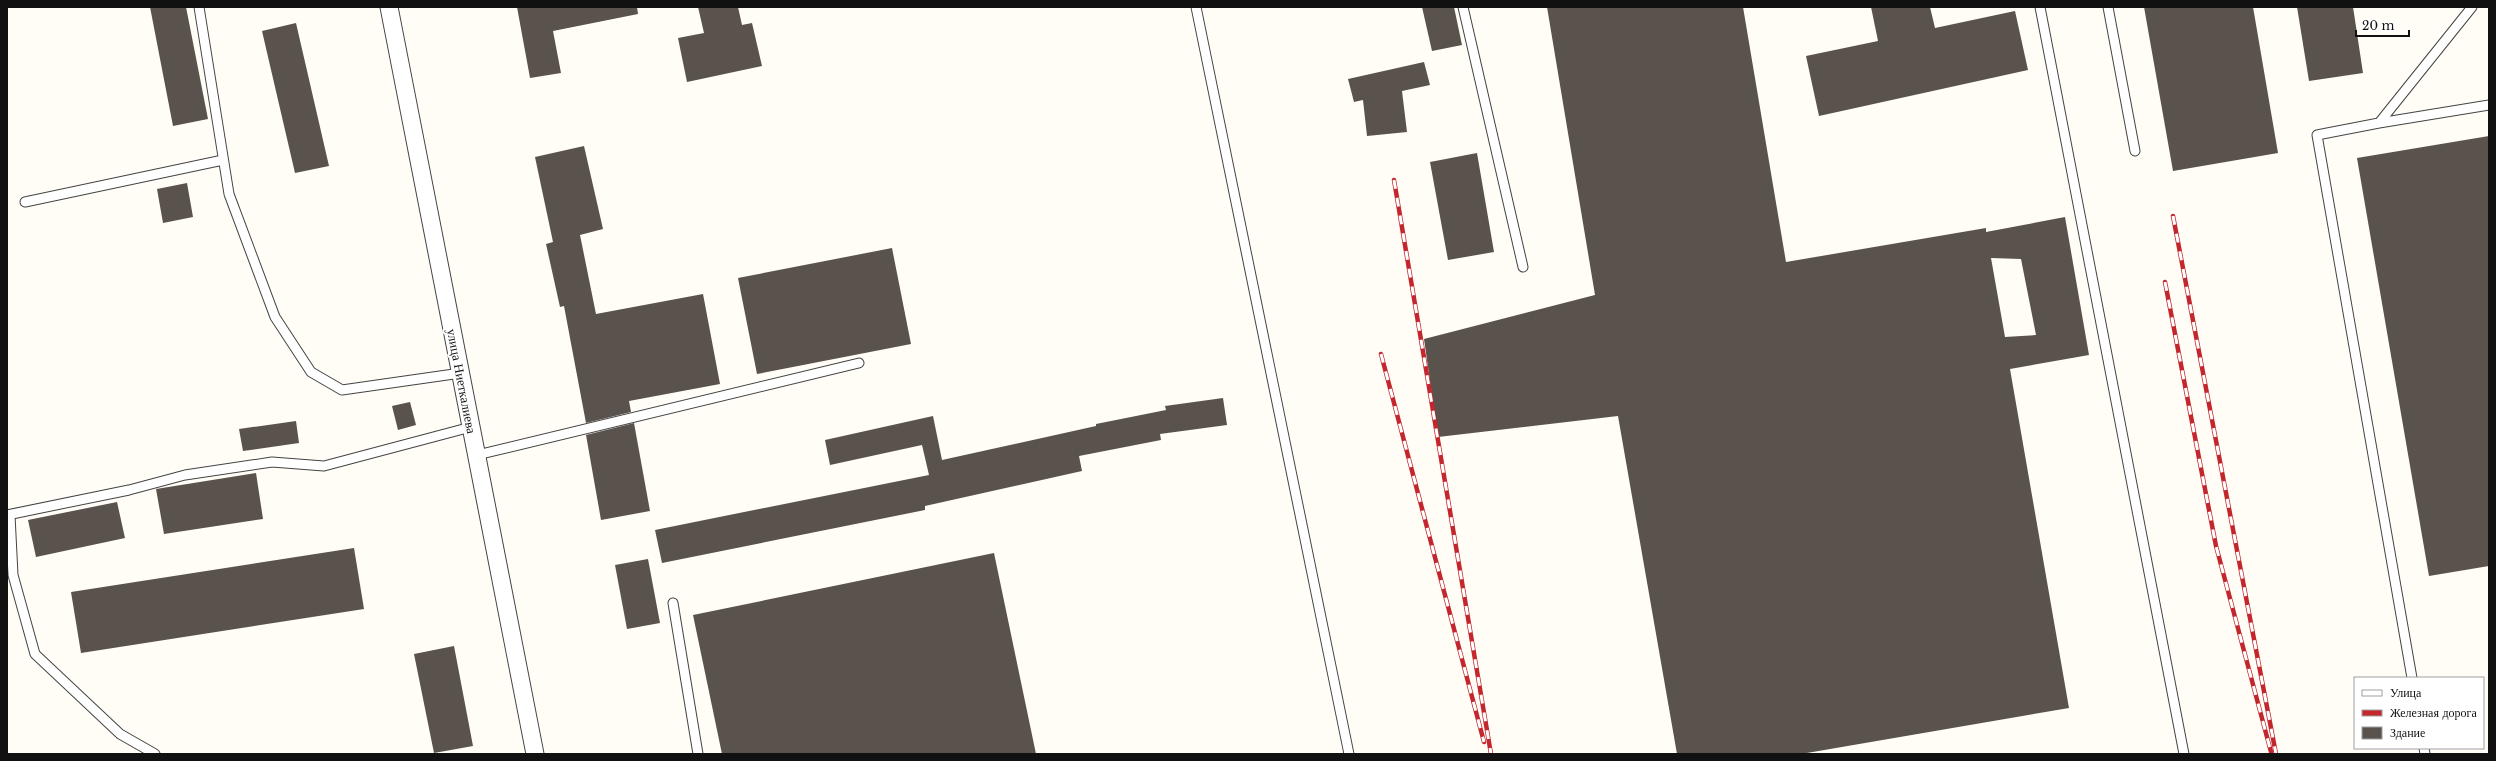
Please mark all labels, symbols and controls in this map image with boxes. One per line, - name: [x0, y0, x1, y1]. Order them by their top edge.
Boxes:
- scale bar: [2356, 12, 2409, 38]
- text: 20 m: [2362, 18, 2394, 33]
- street label: улица Ниеткалиева: [443, 327, 480, 435]
- legend: [2354, 677, 2484, 749]
- text: Улица: [2390, 685, 2422, 700]
- text: Железная дорога: [2390, 705, 2477, 720]
- text: Здание: [2390, 725, 2425, 740]

